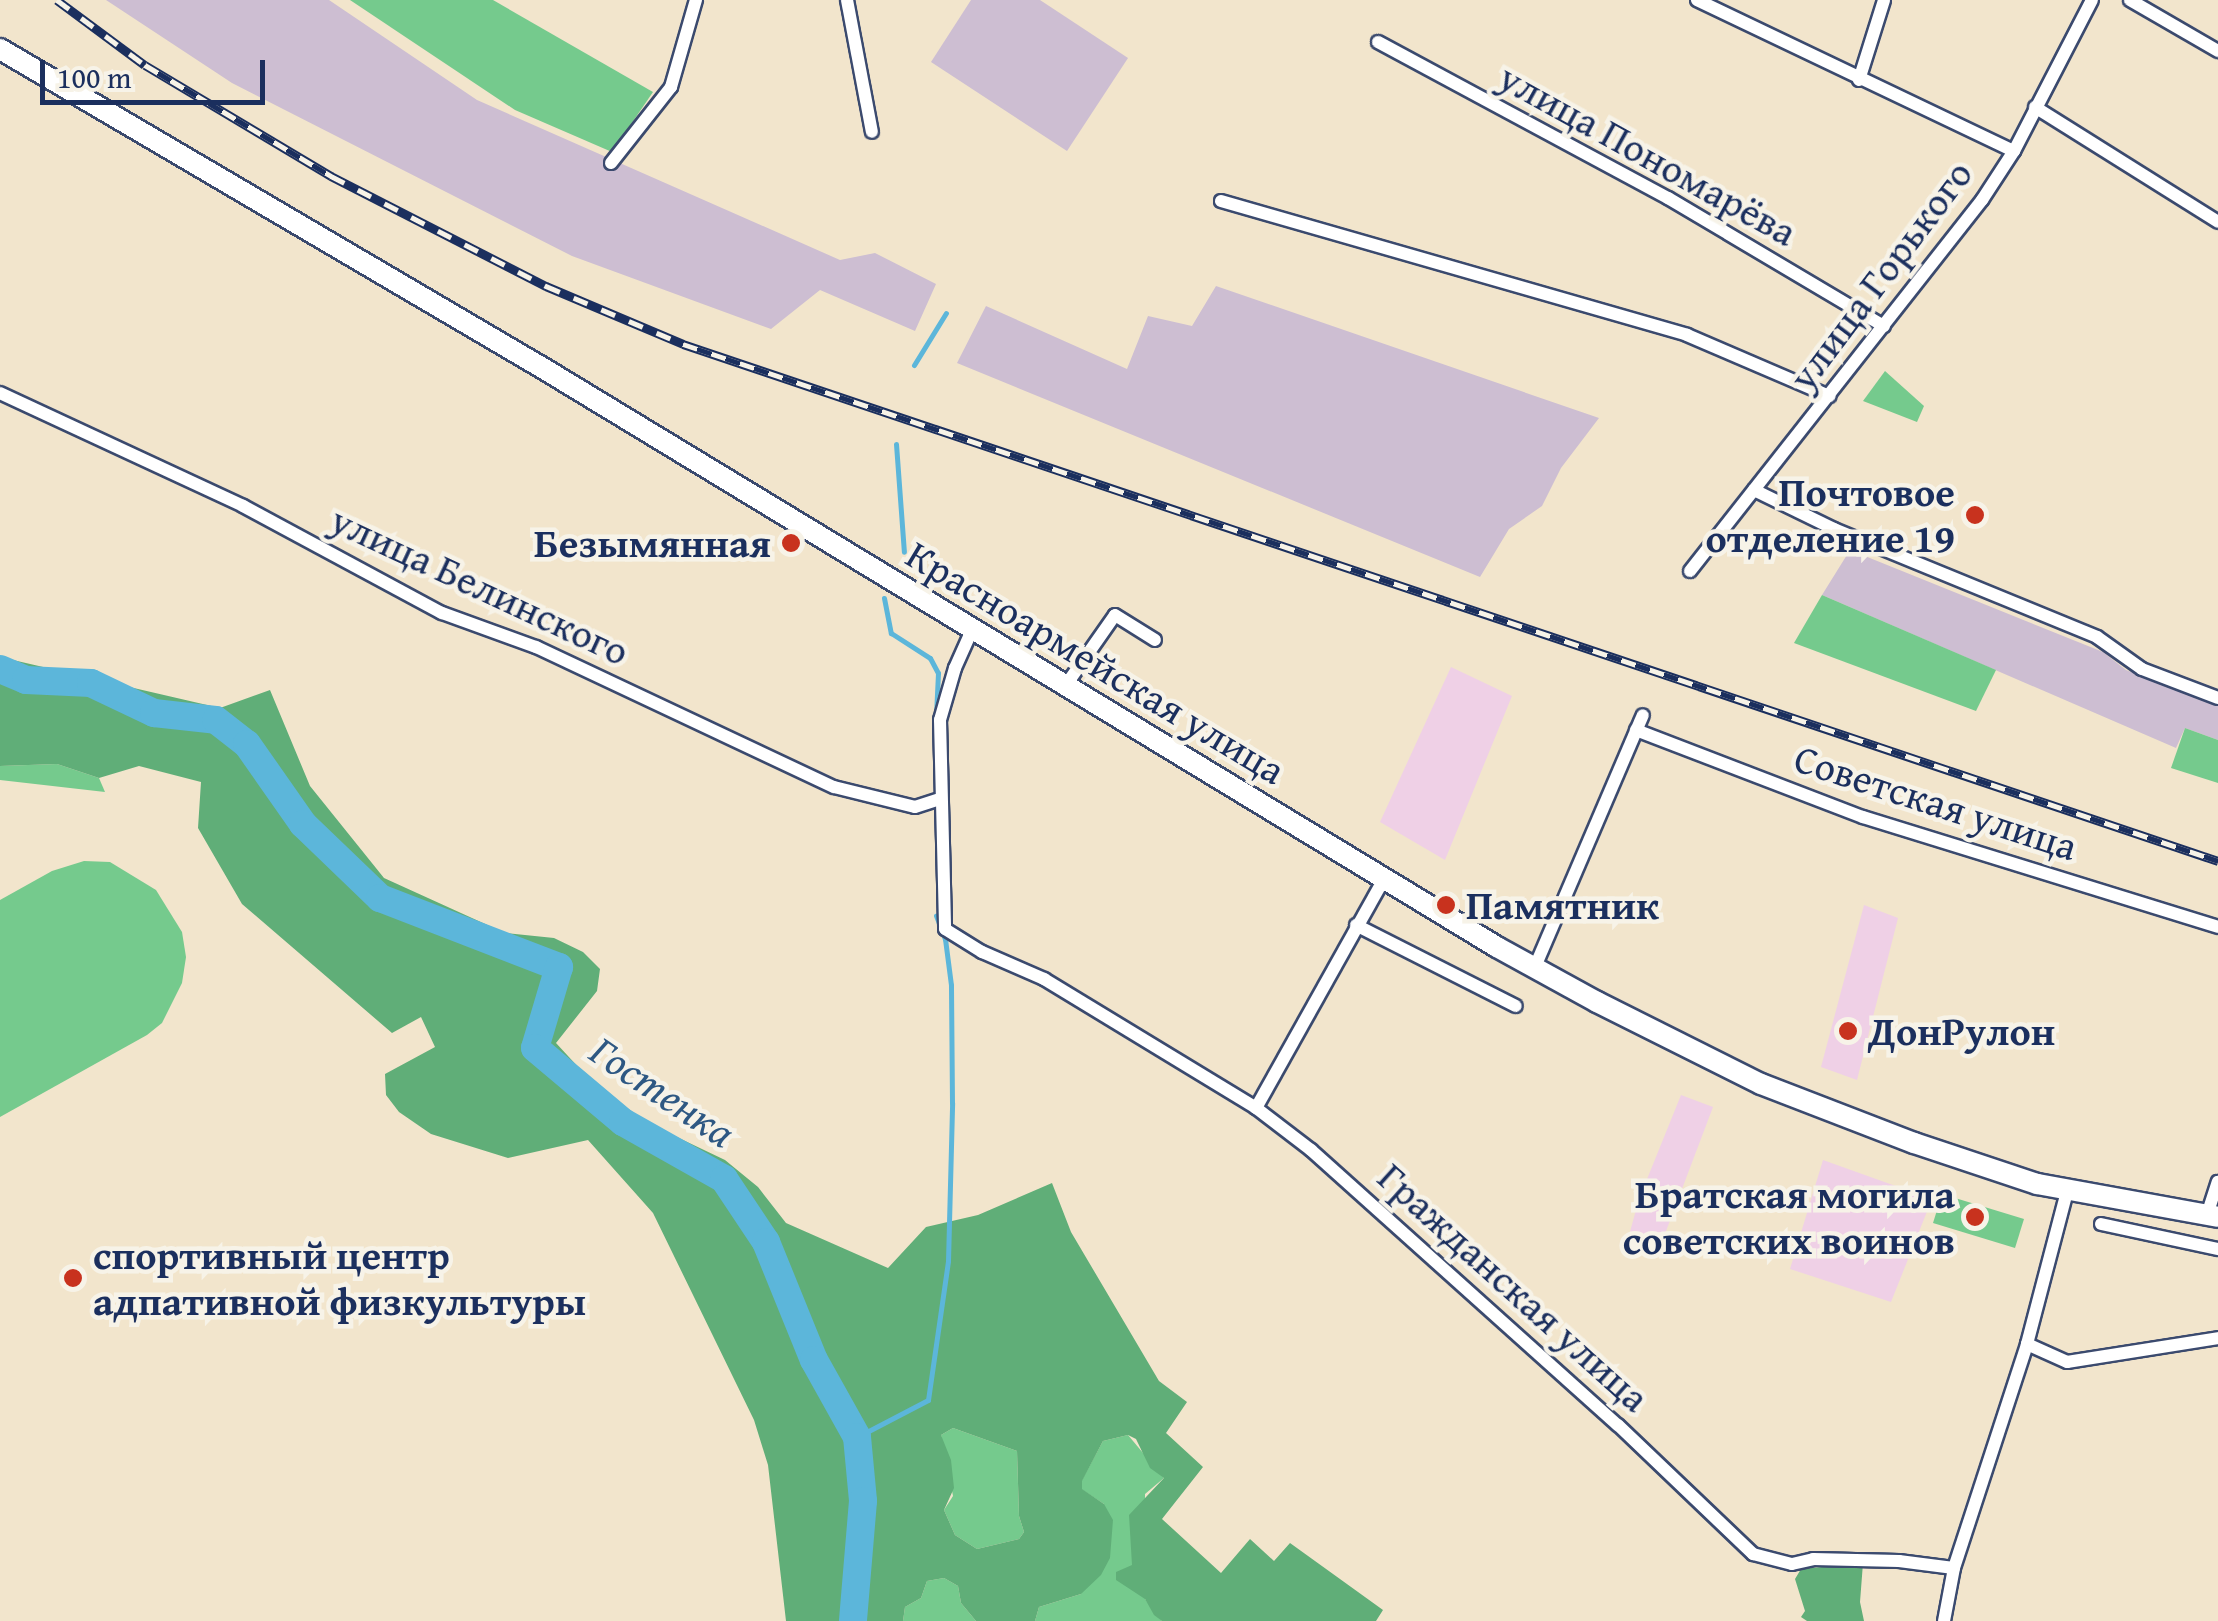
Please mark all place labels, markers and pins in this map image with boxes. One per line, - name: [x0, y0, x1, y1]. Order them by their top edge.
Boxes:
- place label: Почтовое отделение 19: [1706, 468, 1955, 562]
- marker: Почтовое отделение 19: [1964, 504, 1986, 526]
- place label: Безымянная: [534, 519, 771, 567]
- marker: Безымянная: [780, 532, 802, 554]
- place label: Памятник: [1466, 881, 1659, 929]
- marker: Памятник: [1435, 894, 1457, 916]
- place label: ДонРулон: [1868, 1007, 2055, 1055]
- marker: ДонРулон: [1837, 1020, 1859, 1042]
- place label: Братская могила советских воинов: [1623, 1170, 1955, 1264]
- marker: Братская могила советских воинов: [1964, 1206, 1986, 1228]
- place label: спортивный центр адпативной физкультуры: [93, 1231, 586, 1325]
- marker: спортивный центр адпативной физкультуры: [62, 1267, 84, 1289]

